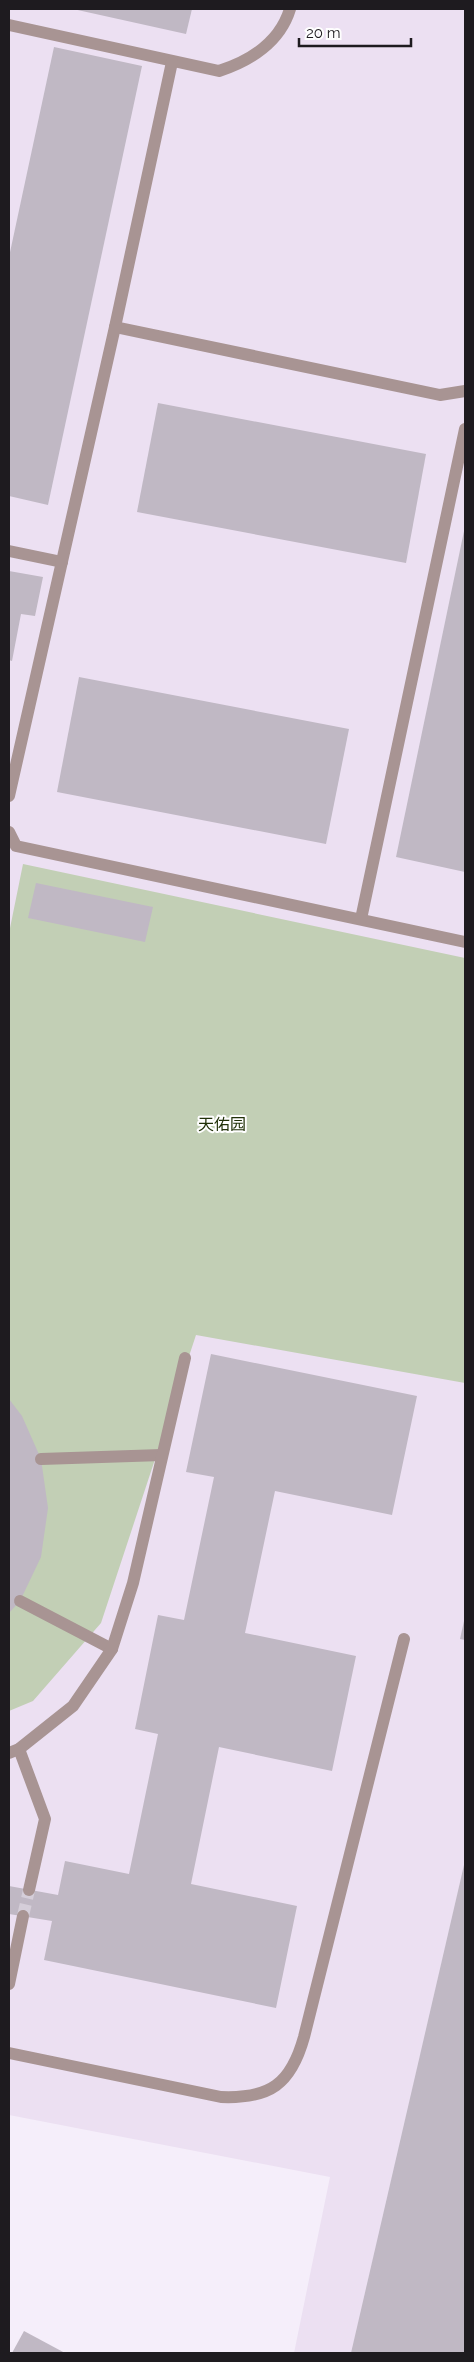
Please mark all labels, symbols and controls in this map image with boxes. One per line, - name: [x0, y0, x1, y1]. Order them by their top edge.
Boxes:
- scale bar: [299, 15, 412, 47]
- text: 20 m: [306, 24, 341, 42]
- park label: 天佑园: [198, 1115, 246, 1134]

